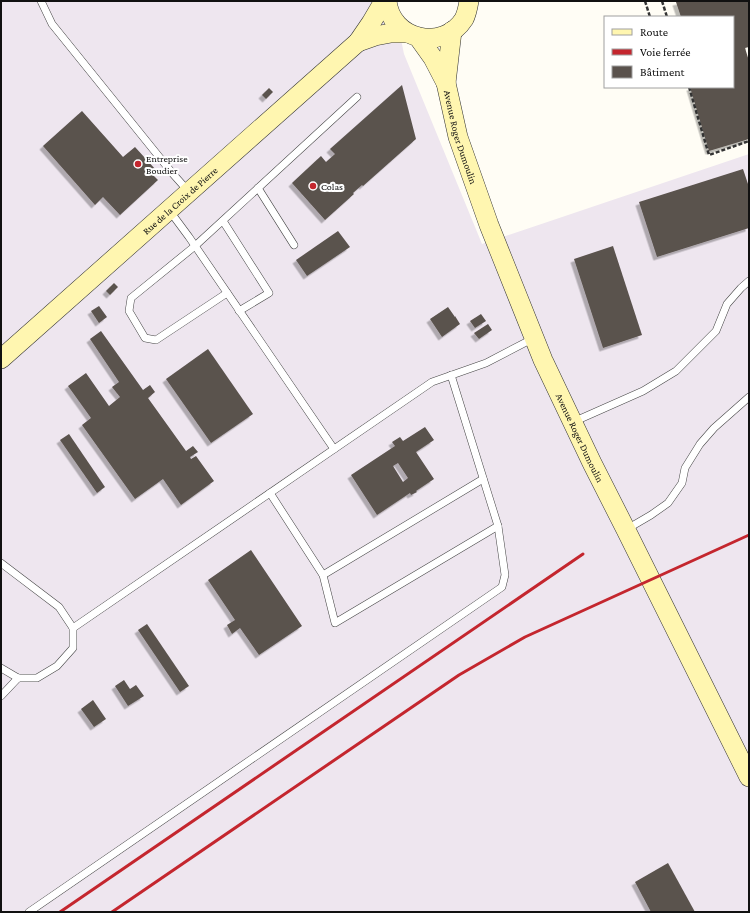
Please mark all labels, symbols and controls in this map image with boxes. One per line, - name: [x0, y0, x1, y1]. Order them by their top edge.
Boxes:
- legend: [604, 16, 734, 88]
- text: Route: [640, 25, 668, 39]
- text: Voie ferrée: [640, 45, 691, 59]
- text: Bâtiment: [640, 65, 686, 79]
- street label: Avenue Roger Dumoulin: [442, 89, 479, 186]
- place label: Entreprise Boudier: [146, 153, 188, 176]
- marker: Entreprise Boudier: [133, 159, 143, 169]
- street label: Rue de la Croix de Pierre: [140, 164, 220, 237]
- marker: Colas: [308, 181, 318, 191]
- place label: Colas: [321, 181, 343, 192]
- street label: Avenue Roger Dumoulin: [554, 392, 606, 485]

